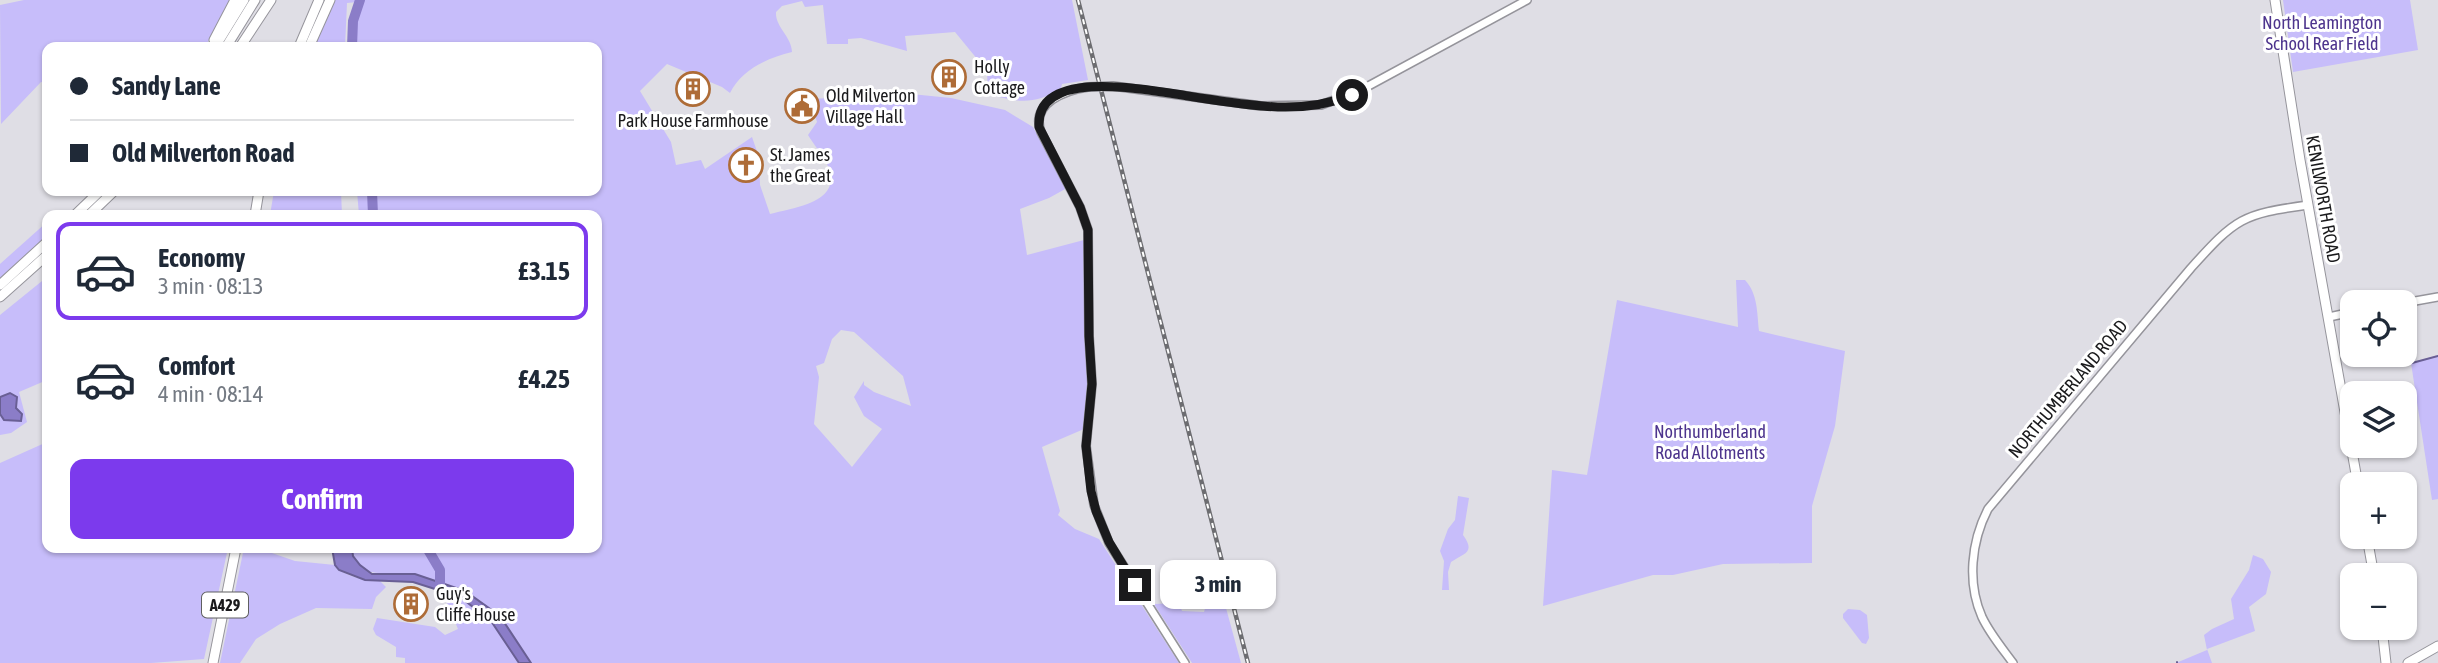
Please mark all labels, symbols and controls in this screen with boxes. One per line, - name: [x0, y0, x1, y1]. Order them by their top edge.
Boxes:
- park label: North Leamington School Rear Field: [2262, 12, 2382, 54]
- place label: Holly Cottage: [974, 56, 1025, 98]
- building icon: Holly Cottage: [930, 58, 968, 96]
- building icon: Park House Farmhouse: [674, 70, 712, 108]
- text: Sandy Lane: [112, 71, 221, 101]
- route start: [1336, 79, 1368, 111]
- place label: Old Milverton Village Hall: [826, 85, 916, 127]
- public building icon: Old Milverton Village Hall: [783, 87, 821, 125]
- place label: Park House Farmhouse: [617, 110, 769, 131]
- street label: KENILWORTH ROAD: [2302, 134, 2345, 264]
- text: Old Milverton Road: [112, 138, 295, 168]
- place label: St. James the Great: [770, 144, 831, 186]
- church icon: St. James the Great: [727, 146, 765, 184]
- icon: car: [74, 240, 137, 303]
- text: Economy: [158, 243, 245, 273]
- text: £3.15: [518, 256, 570, 286]
- text: 3 min · 08:13: [158, 273, 264, 299]
- map controls: [2340, 290, 2417, 640]
- button: locate: [2340, 290, 2417, 367]
- street label: NORTHUMBERLAND ROAD: [2004, 315, 2131, 462]
- icon: car: [74, 348, 137, 411]
- text: Comfort: [158, 351, 235, 381]
- text: £4.25: [518, 364, 570, 394]
- text: 4 min · 08:14: [158, 381, 264, 407]
- button: layers: [2340, 381, 2417, 458]
- park label: Northumberland Road Allotments: [1654, 421, 1766, 463]
- button: Confirm: [70, 459, 574, 539]
- button: +: [2340, 472, 2417, 549]
- callout: 3 min: [1160, 560, 1275, 610]
- button: −: [2340, 563, 2417, 640]
- route end: [1119, 569, 1151, 601]
- text: 3 min: [1195, 571, 1241, 597]
- place label: Guy's Cliffe House: [436, 583, 516, 625]
- building icon: Guy's Cliffe House: [392, 585, 430, 623]
- road number: A429: [202, 592, 248, 618]

